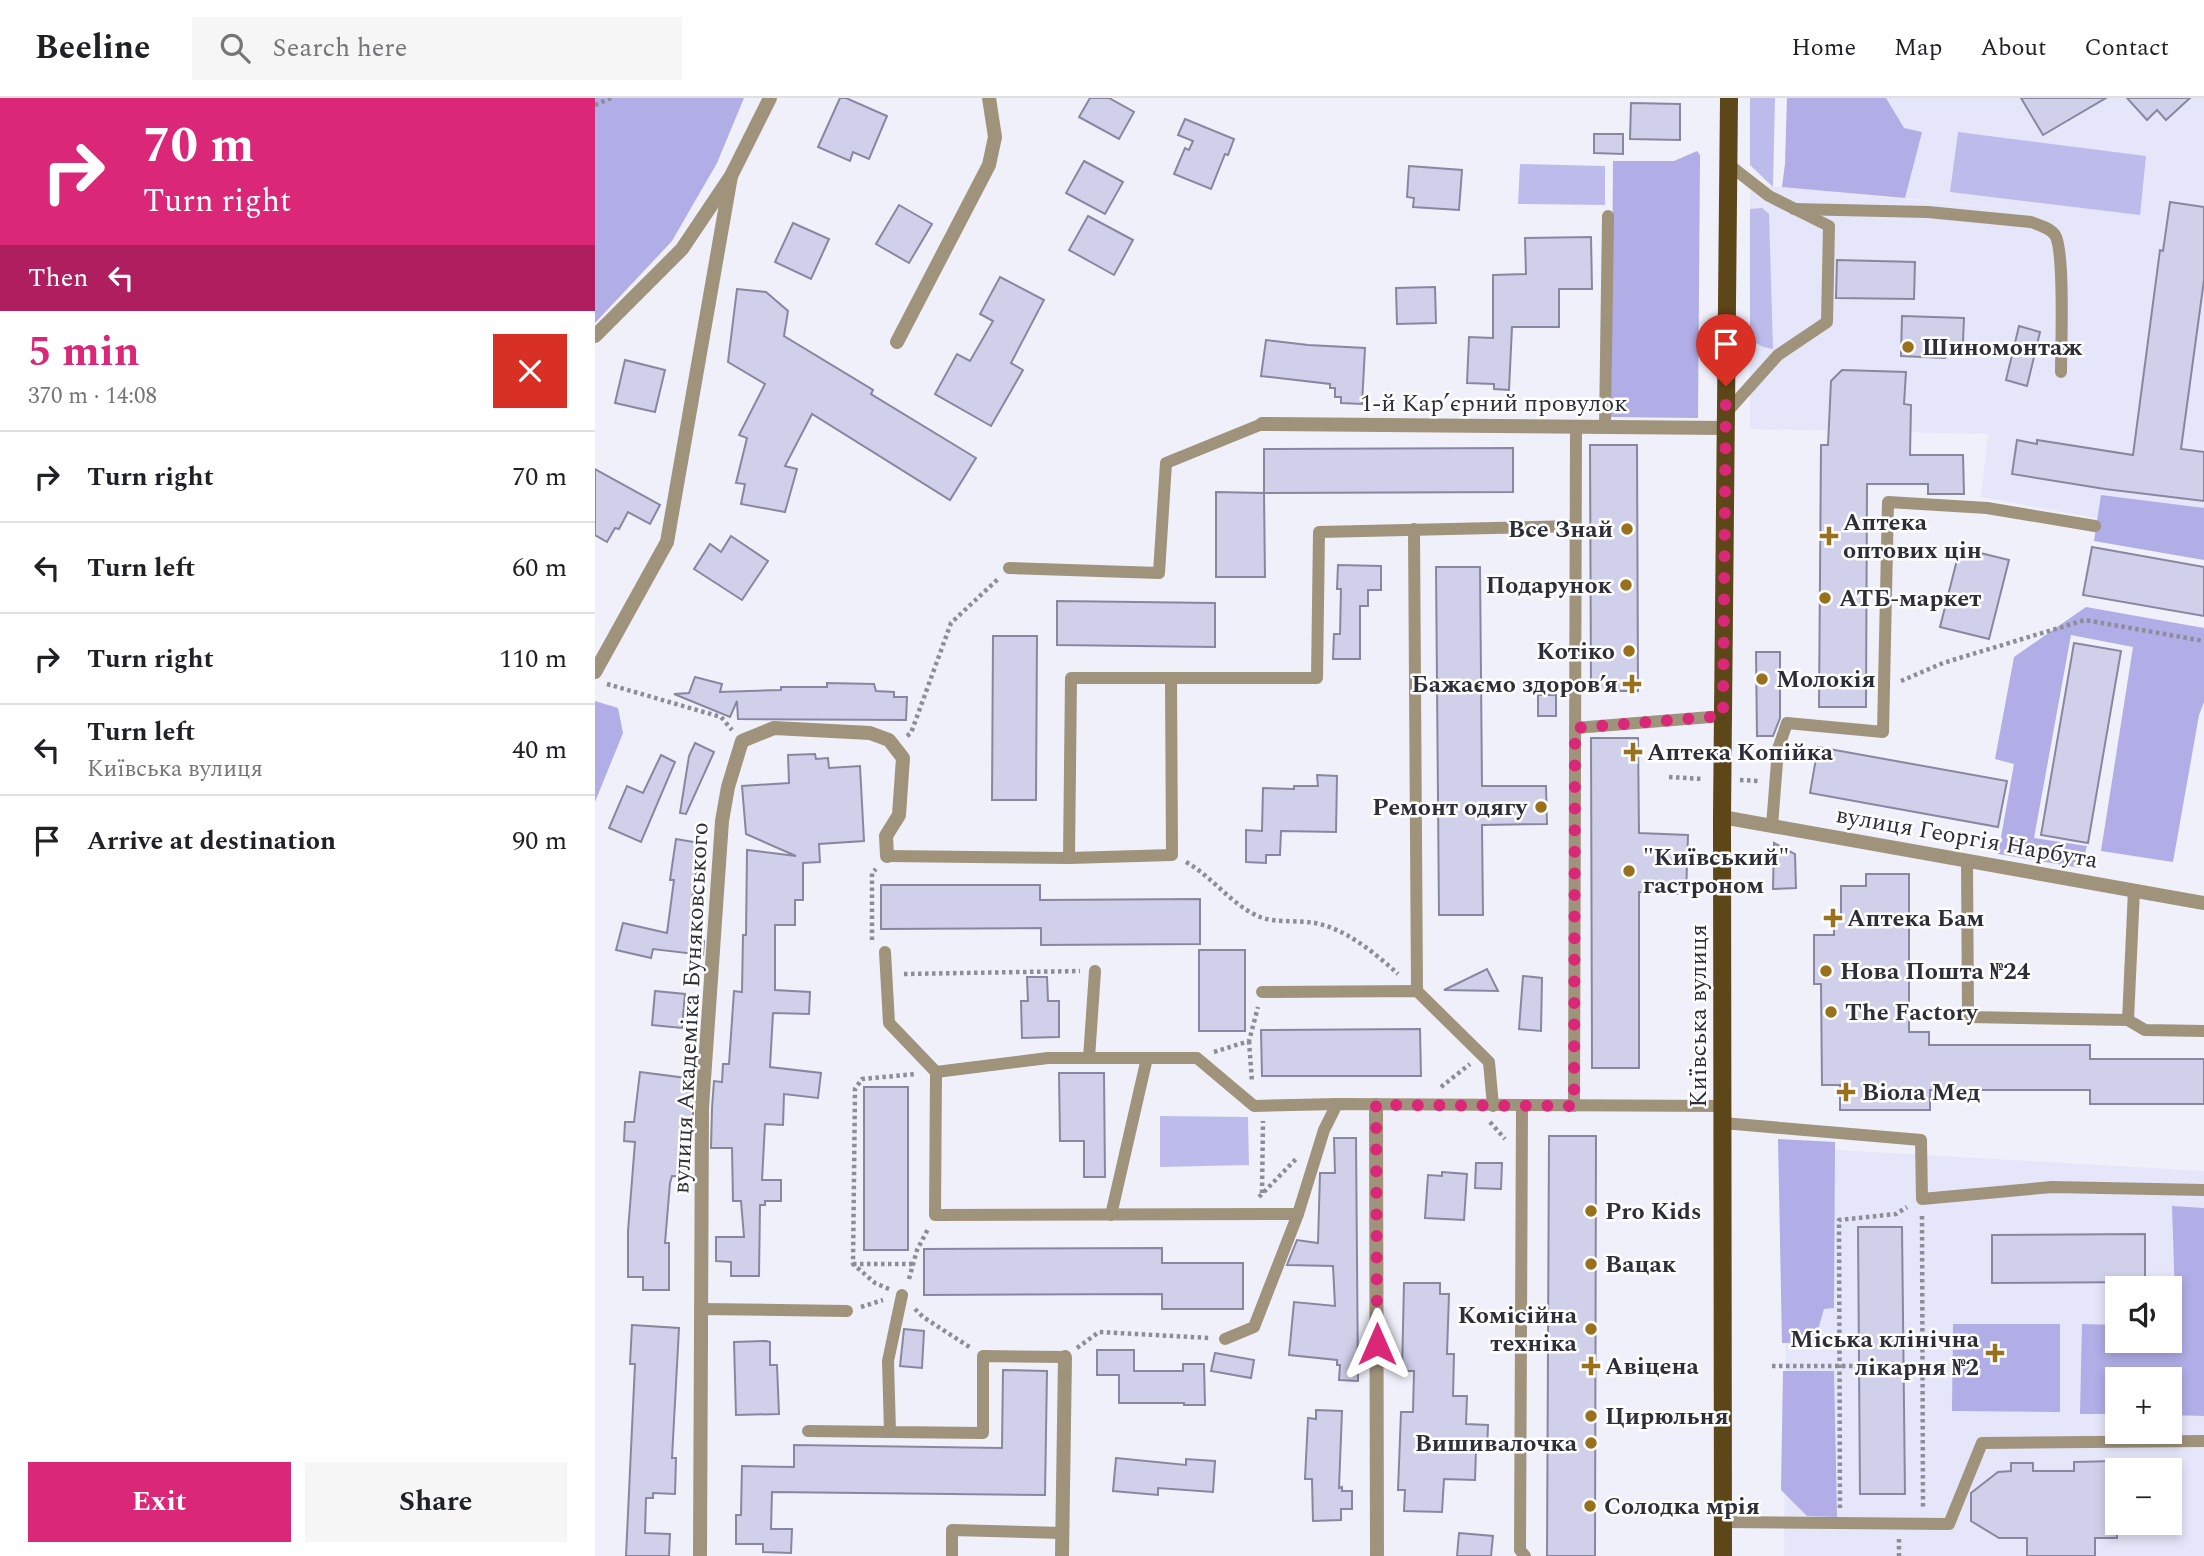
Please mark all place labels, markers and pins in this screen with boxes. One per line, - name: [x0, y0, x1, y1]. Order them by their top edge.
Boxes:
- pin: [1696, 314, 1756, 386]
- place label: Шиномонтаж: [1922, 330, 2083, 366]
- marker: Шиномонтаж: [1900, 339, 1916, 355]
- place label: Аптека оптових цін: [1843, 505, 1982, 569]
- place label: Все Знай: [1508, 512, 1613, 548]
- marker: Все Знай: [1619, 521, 1635, 537]
- marker: Аптека оптових цін: [1821, 528, 1837, 544]
- place label: Подарунок: [1486, 568, 1613, 604]
- marker: Подарунок: [1618, 577, 1634, 593]
- place label: АТБ-маркет: [1839, 581, 1981, 617]
- marker: АТБ-маркет: [1817, 590, 1833, 606]
- place label: Котіко: [1537, 634, 1615, 670]
- marker: Котіко: [1621, 643, 1637, 659]
- place label: Молокія: [1776, 662, 1876, 698]
- place label: Бажаємо здоров’я: [1412, 667, 1618, 703]
- marker: Молокія: [1754, 671, 1770, 687]
- marker: Бажаємо здоров’я: [1624, 676, 1640, 692]
- place label: Аптека Копійка: [1647, 735, 1834, 771]
- marker: Аптека Копійка: [1625, 744, 1641, 760]
- place label: Ремонт одягу: [1372, 790, 1529, 826]
- marker: Ремонт одягу: [1533, 799, 1549, 815]
- place label: "Київський" гастроном: [1643, 840, 1789, 904]
- marker: "Київський" гастроном: [1621, 863, 1637, 879]
- place label: Аптека Бам: [1847, 901, 1985, 937]
- marker: Аптека Бам: [1825, 910, 1841, 926]
- place label: Нова Пошта №24: [1840, 954, 2031, 990]
- marker: Нова Пошта №24: [1818, 963, 1834, 979]
- place label: The Factory: [1845, 995, 1979, 1031]
- marker: The Factory: [1823, 1004, 1839, 1020]
- place label: Віола Мед: [1862, 1075, 1980, 1111]
- marker: Віола Мед: [1836, 1082, 1856, 1102]
- place label: Pro Kids: [1605, 1194, 1701, 1230]
- marker: Pro Kids: [1583, 1203, 1599, 1219]
- place label: Вацак: [1605, 1247, 1677, 1283]
- marker: Вацак: [1583, 1256, 1599, 1272]
- place label: Комісійна техніка: [1458, 1298, 1578, 1362]
- marker: Комісійна техніка: [1583, 1321, 1599, 1337]
- place label: Міська клінічна лікарня №2: [1790, 1322, 1980, 1386]
- marker: Міська клінічна лікарня №2: [1985, 1343, 2005, 1363]
- place label: Авіцена: [1605, 1349, 1700, 1385]
- marker: Авіцена: [1583, 1358, 1599, 1374]
- place label: Цирюльня: [1605, 1399, 1729, 1435]
- marker: Цирюльня: [1583, 1408, 1599, 1424]
- place label: Вишивалочка: [1415, 1426, 1578, 1462]
- marker: Вишивалочка: [1583, 1435, 1599, 1451]
- place label: Солодка мрія: [1604, 1489, 1760, 1525]
- marker: Солодка мрія: [1582, 1498, 1598, 1514]

